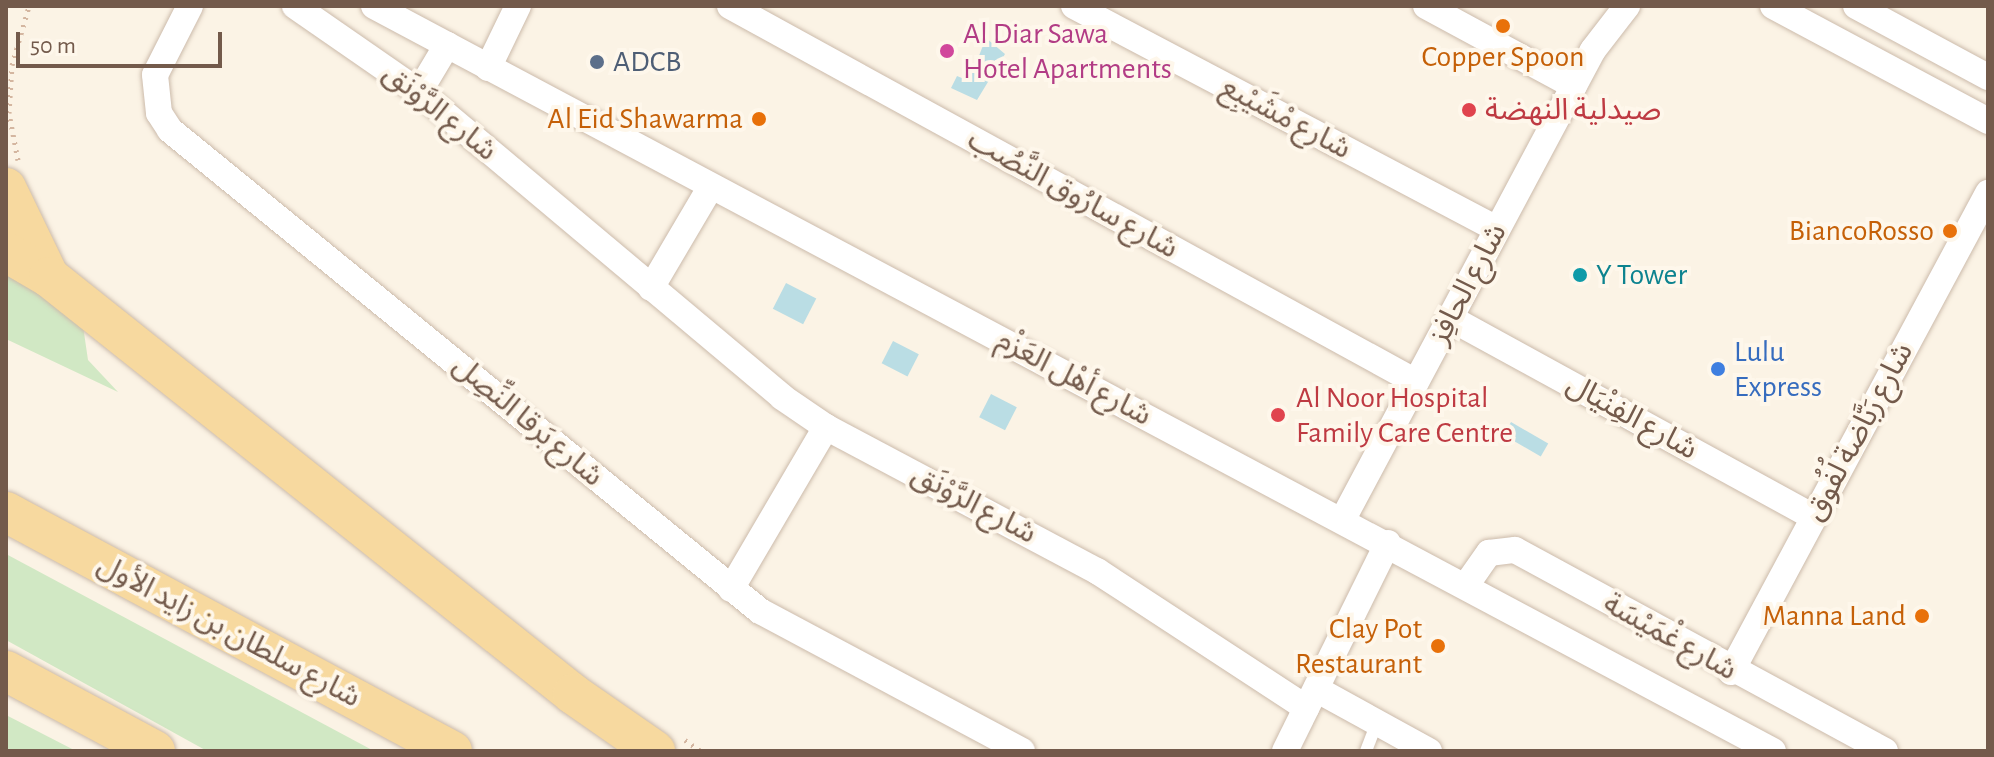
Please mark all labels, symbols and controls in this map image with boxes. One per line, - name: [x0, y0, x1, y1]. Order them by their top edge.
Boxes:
- scale bar: [20, 16, 226, 66]
- place label: Al Diar Sawa Hotel Apartments: [963, 16, 1172, 86]
- marker: Copper Spoon: [1494, 17, 1512, 35]
- text: 50 m: [30, 34, 76, 58]
- place label: Copper Spoon: [1422, 39, 1584, 75]
- marker: Al Diar Sawa Hotel Apartments: [938, 42, 956, 60]
- place label: ADCB: [613, 44, 681, 80]
- marker: ADCB: [588, 53, 606, 71]
- street label: شارع الرَّوْنَق: [376, 55, 504, 169]
- street label: شارع مْشَيْبِع: [1215, 69, 1357, 167]
- place label: صيدلية النهضة: [1485, 92, 1661, 128]
- place label: Al Eid Shawarma: [547, 101, 743, 137]
- marker: صيدلية النهضة: [1460, 101, 1478, 119]
- marker: Al Eid Shawarma: [750, 110, 768, 128]
- street label: شارع سارُوق النَّصُب: [962, 121, 1184, 267]
- place label: BiancoRosso: [1789, 213, 1934, 249]
- street label: شارع الحافِز: [1421, 218, 1515, 350]
- marker: BiancoRosso: [1941, 222, 1959, 240]
- place label: Y Tower: [1596, 257, 1687, 293]
- marker: Y Tower: [1571, 266, 1589, 284]
- street label: شارع أهْل العَزْم: [990, 322, 1158, 434]
- place label: Lulu Express: [1734, 334, 1822, 404]
- street label: شارع رَبَّاضة لُفُوق: [1797, 337, 1921, 527]
- street label: شارع بَرقا النِّصِل: [446, 348, 610, 494]
- marker: Lulu Express: [1709, 360, 1727, 378]
- street label: شارع الفِنْيَال: [1560, 366, 1704, 468]
- place label: Al Noor Hospital Family Care Centre: [1296, 380, 1513, 450]
- marker: Al Noor Hospital Family Care Centre: [1267, 404, 1289, 426]
- street label: شارع الرَّوْنَق: [906, 456, 1042, 552]
- street label: شارع سلطان بن زايد الأول: [91, 546, 367, 716]
- street label: شارع غْمَيْسَة: [1597, 586, 1743, 688]
- place label: Manna Land: [1763, 598, 1906, 634]
- marker: Manna Land: [1913, 607, 1931, 625]
- place label: Clay Pot Restaurant: [1295, 611, 1422, 682]
- marker: Clay Pot Restaurant: [1429, 637, 1447, 655]

